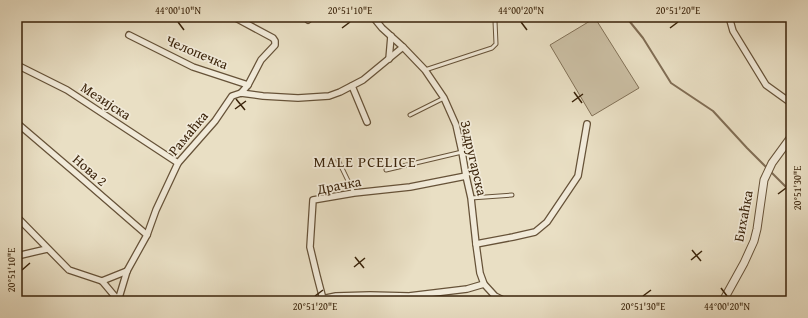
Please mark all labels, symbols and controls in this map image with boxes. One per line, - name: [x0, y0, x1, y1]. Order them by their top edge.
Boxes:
- text: 44°00'10"N: [155, 3, 201, 18]
- text: 20°51'10"E: [328, 3, 372, 18]
- text: 44°00'20"N: [498, 3, 544, 18]
- text: 20°51'20"E: [656, 3, 700, 18]
- street label: Челопечка: [163, 30, 232, 74]
- street label: Мезијска: [77, 77, 135, 125]
- street label: Рамаћка: [163, 106, 213, 160]
- street label: Задругарска: [456, 118, 492, 198]
- street label: Нова 2: [68, 149, 112, 191]
- district label: MALE PCELICE: [313, 151, 417, 172]
- text: 20°51'30"E: [790, 166, 805, 210]
- street label: Драчка: [314, 171, 363, 199]
- street label: Бихаћка: [728, 188, 758, 243]
- text: 20°51'10"E: [4, 248, 19, 292]
- text: 20°51'20"E: [293, 299, 337, 314]
- text: 20°51'30"E: [621, 299, 665, 314]
- text: 44°00'20"N: [704, 299, 750, 314]

